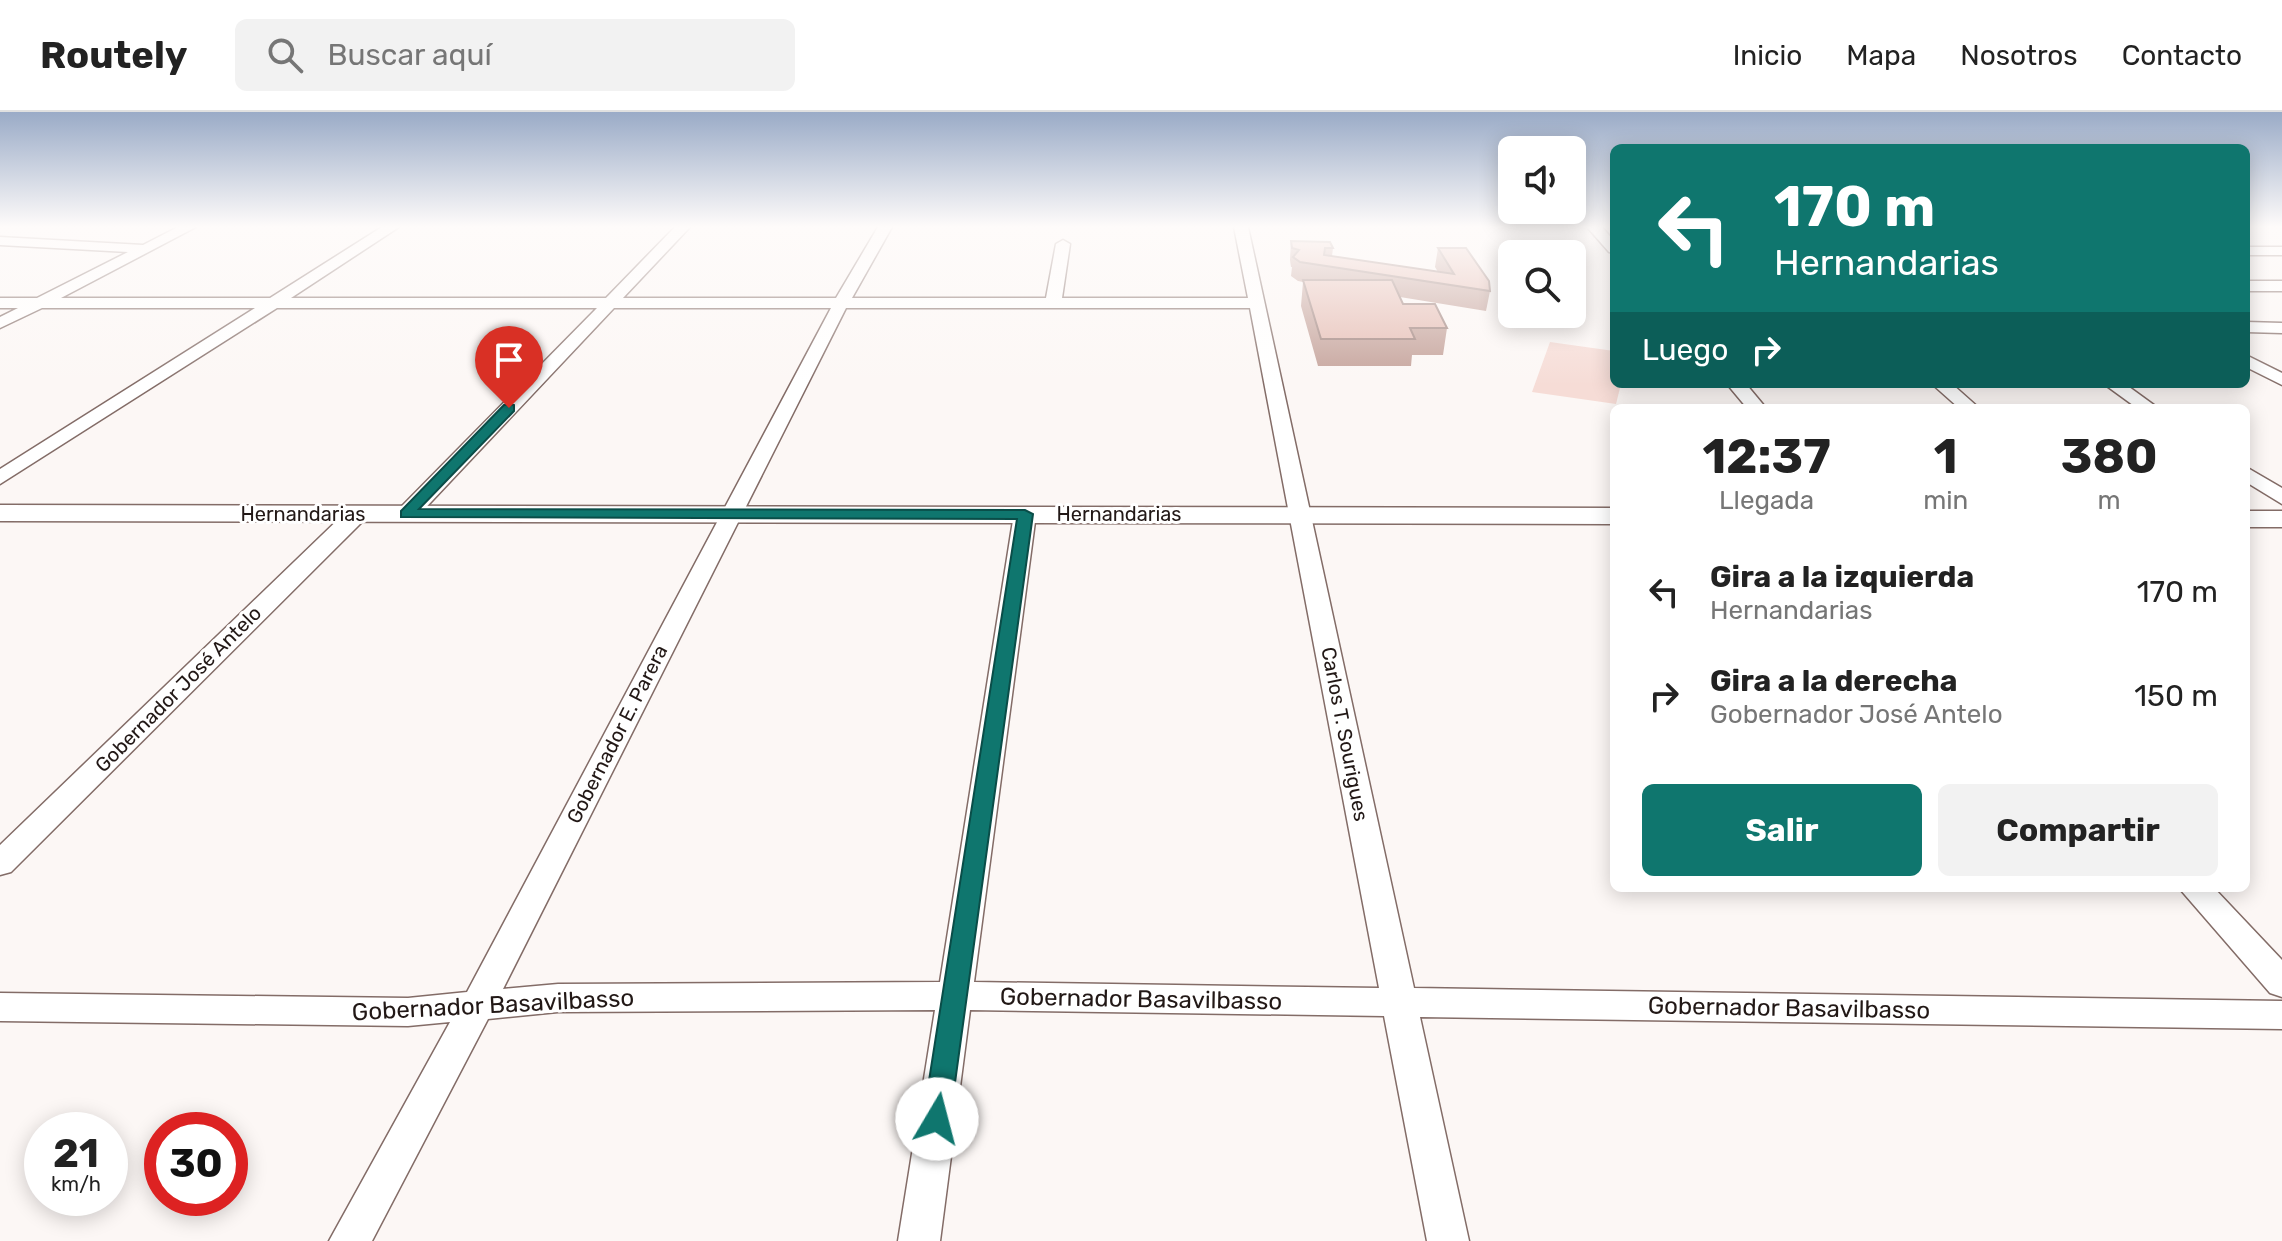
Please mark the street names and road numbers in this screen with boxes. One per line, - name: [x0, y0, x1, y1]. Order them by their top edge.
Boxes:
- street label: Hernandarias: [241, 502, 365, 526]
- street label: Hernandarias: [1057, 502, 1181, 526]
- street label: Gobernador José Antelo: [90, 601, 266, 777]
- street label: Gobernador E. Parera: [562, 641, 672, 827]
- street label: Carlos T. Sourigues: [1316, 645, 1374, 823]
- street label: Gobernador Basavilbasso: [1000, 983, 1282, 1015]
- street label: Gobernador Basavilbasso: [351, 984, 635, 1026]
- street label: Gobernador Basavilbasso: [1648, 992, 1930, 1024]

